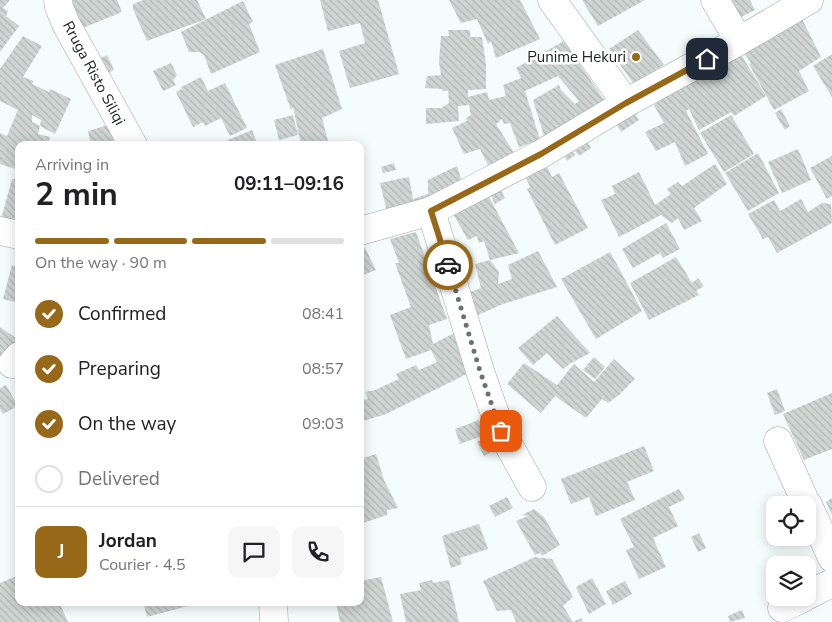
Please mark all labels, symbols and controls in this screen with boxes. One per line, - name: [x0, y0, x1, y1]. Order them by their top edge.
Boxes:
- street label: Rruga Risto Siliqi: [58, 17, 130, 129]
- pin: [686, 38, 728, 80]
- icon: home: [693, 45, 721, 73]
- place label: Punime Hekuri: [527, 47, 626, 67]
- marker: Punime Hekuri: [630, 51, 642, 63]
- text: Arriving in: [35, 154, 109, 176]
- text: 09:11–09:16: [234, 171, 344, 197]
- text: 2 min: [35, 173, 118, 216]
- courier: [423, 240, 473, 290]
- icon: car: [434, 251, 462, 279]
- text: On the way · 90 m: [35, 252, 167, 274]
- icon: check: [35, 300, 63, 328]
- text: Confirmed: [78, 301, 166, 327]
- text: 08:41: [302, 303, 344, 325]
- icon: check: [35, 355, 63, 383]
- text: Preparing: [78, 356, 161, 382]
- text: 08:57: [302, 358, 344, 380]
- icon: check: [35, 410, 63, 438]
- pin: [480, 410, 522, 452]
- text: On the way: [78, 411, 176, 437]
- text: 09:03: [302, 413, 344, 435]
- icon: bag: [487, 417, 515, 445]
- text: Delivered: [78, 466, 160, 492]
- map controls: [766, 496, 816, 606]
- button: locate: [766, 496, 816, 546]
- button: chat: [228, 526, 280, 578]
- button: phone: [292, 526, 344, 578]
- text: Jordan: [99, 528, 157, 554]
- text: J: [58, 539, 64, 565]
- text: Courier · 4.5: [99, 554, 185, 576]
- button: layers: [766, 556, 816, 606]

